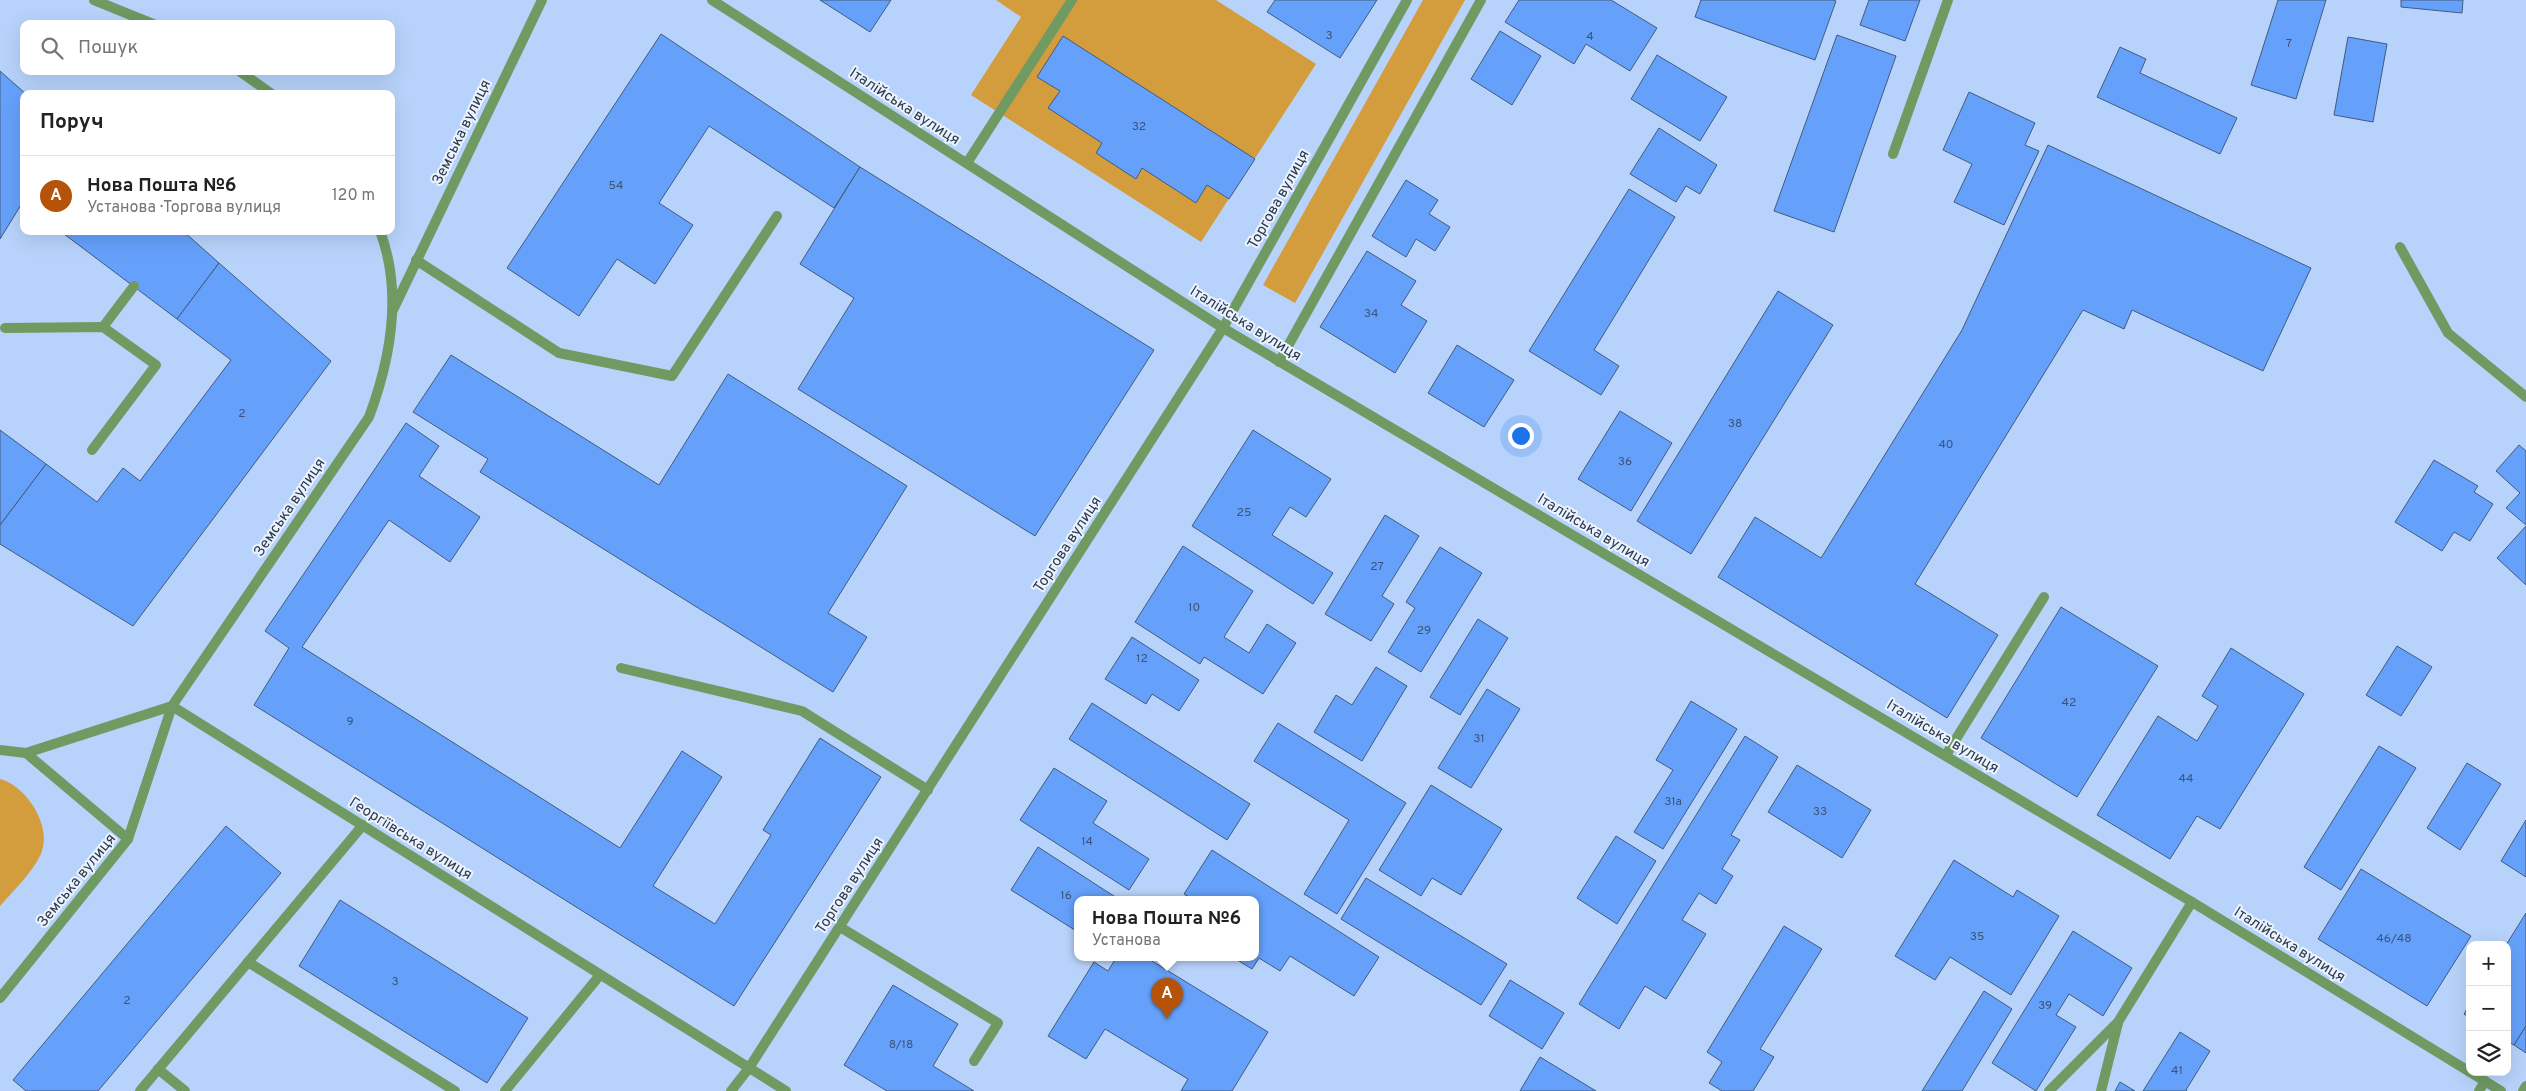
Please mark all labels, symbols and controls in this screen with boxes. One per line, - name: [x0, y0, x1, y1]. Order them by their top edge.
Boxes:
- search box: [20, 20, 395, 75]
- house number: 3: [1325, 28, 1333, 44]
- house number: 4: [1586, 29, 1594, 45]
- icon: search: [38, 34, 66, 62]
- text: Пошук: [78, 36, 138, 60]
- house number: 7: [2286, 36, 2292, 52]
- street label: Італійська вулиця: [845, 64, 963, 150]
- street label: Земська вулиця: [429, 77, 496, 188]
- text: Поруч: [40, 109, 104, 136]
- house number: 32: [1132, 119, 1146, 135]
- street label: Торгова вулиця: [1244, 147, 1314, 253]
- text: Нова Пошта №6: [87, 174, 237, 198]
- house number: 54: [608, 178, 624, 194]
- text: A: [50, 186, 62, 206]
- text: 120 m: [332, 186, 375, 206]
- text: Установа · Торгова вулиця: [87, 198, 281, 218]
- street label: Італійська вулиця: [1186, 282, 1305, 366]
- house number: 34: [1364, 306, 1378, 322]
- house number: 2: [238, 406, 246, 422]
- house number: 38: [1728, 416, 1742, 432]
- your location: [1508, 423, 1534, 449]
- house number: 40: [1938, 437, 1954, 453]
- house number: 36: [1618, 454, 1632, 470]
- street label: Земська вулиця: [250, 455, 330, 561]
- street label: Італійська вулиця: [1533, 490, 1653, 572]
- street label: Торгова вулиця: [1030, 493, 1106, 596]
- house number: 25: [1237, 505, 1251, 521]
- house number: 27: [1370, 559, 1384, 575]
- house number: 10: [1188, 600, 1200, 616]
- house number: 29: [1417, 623, 1431, 639]
- house number: 12: [1136, 651, 1148, 667]
- house number: 42: [2062, 695, 2076, 711]
- street label: Італійська вулиця: [1882, 696, 2002, 778]
- house number: 9: [346, 714, 354, 730]
- house number: 31: [1473, 731, 1485, 747]
- house number: 44: [2179, 771, 2193, 787]
- street label: Георгіївська вулиця: [345, 794, 475, 885]
- house number: 31а: [1664, 794, 1682, 810]
- house number: 33: [1813, 804, 1827, 820]
- street label: Земська вулиця: [34, 830, 121, 932]
- street label: Торгова вулиця: [812, 834, 888, 937]
- house number: 14: [1081, 834, 1093, 850]
- house number: 16: [1060, 888, 1072, 904]
- popup: [1074, 896, 1259, 961]
- street label: Італійська вулиця: [2230, 903, 2349, 987]
- text: Нова Пошта №6: [1092, 907, 1241, 931]
- house number: 35: [1970, 929, 1984, 945]
- text: Установа: [1092, 931, 1161, 951]
- house number: 46/48: [2376, 931, 2412, 947]
- map controls: [2466, 941, 2511, 1076]
- button: +: [2466, 941, 2511, 986]
- house number: 3: [391, 974, 399, 990]
- pin: A: [1151, 978, 1183, 1019]
- button: −: [2466, 986, 2511, 1031]
- house number: 2: [123, 993, 131, 1009]
- house number: 39: [2038, 998, 2052, 1014]
- button: layers: [2466, 1031, 2511, 1076]
- house number: 8/18: [889, 1037, 913, 1053]
- house number: 41: [2171, 1063, 2183, 1079]

